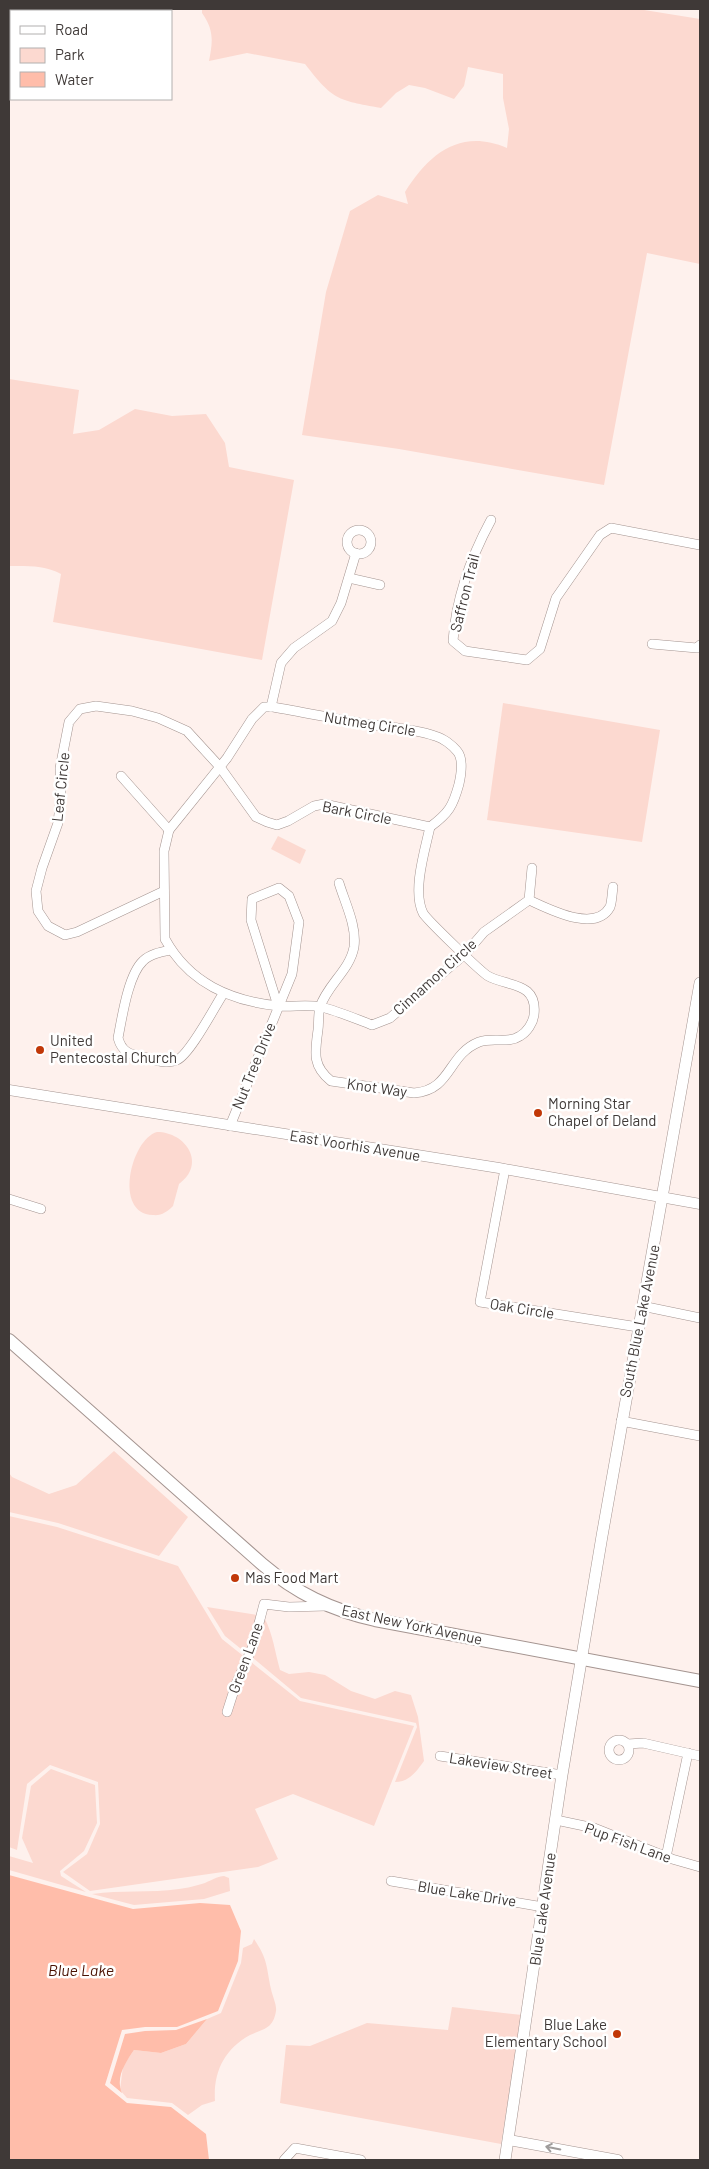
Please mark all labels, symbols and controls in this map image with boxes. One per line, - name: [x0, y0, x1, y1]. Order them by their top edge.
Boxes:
- legend: [10, 10, 172, 100]
- text: Road: [55, 20, 88, 38]
- text: Park: [55, 45, 85, 63]
- text: Water: [55, 70, 94, 88]
- street label: Saffron Trail: [446, 552, 482, 634]
- street label: Nutmeg Circle: [323, 707, 417, 739]
- street label: Leaf Circle: [47, 751, 73, 823]
- street label: Bark Circle: [321, 796, 394, 828]
- street label: Cinnamon Circle: [389, 934, 480, 1018]
- street label: Nut Tree Drive: [227, 1020, 279, 1112]
- place label: United Pentecostal Church: [50, 1031, 177, 1066]
- marker: United Pentecostal Church: [34, 1044, 46, 1056]
- street label: Knot Way: [346, 1074, 408, 1100]
- place label: Morning Star Chapel of Deland: [548, 1094, 656, 1129]
- marker: Morning Star Chapel of Deland: [532, 1107, 544, 1119]
- street label: East Voorhis Avenue: [289, 1126, 422, 1164]
- street label: South Blue Lake Avenue: [615, 1243, 663, 1399]
- street label: Oak Circle: [489, 1294, 556, 1322]
- place label: Mas Food Mart: [245, 1568, 339, 1586]
- marker: Mas Food Mart: [229, 1572, 241, 1584]
- street label: East New York Avenue: [340, 1600, 484, 1648]
- street label: Green Lane: [224, 1620, 266, 1695]
- street label: Lakeview Street: [448, 1748, 554, 1782]
- street label: Pup Fish Lane: [583, 1818, 674, 1866]
- street label: Blue Lake Avenue: [525, 1851, 559, 1967]
- street label: Blue Lake Drive: [416, 1876, 518, 1910]
- water label: Blue Lake: [48, 1960, 114, 1979]
- place label: Blue Lake Elementary School: [485, 2015, 607, 2050]
- marker: Blue Lake Elementary School: [611, 2028, 623, 2040]
- one-way arrow: [545, 2143, 561, 2152]

